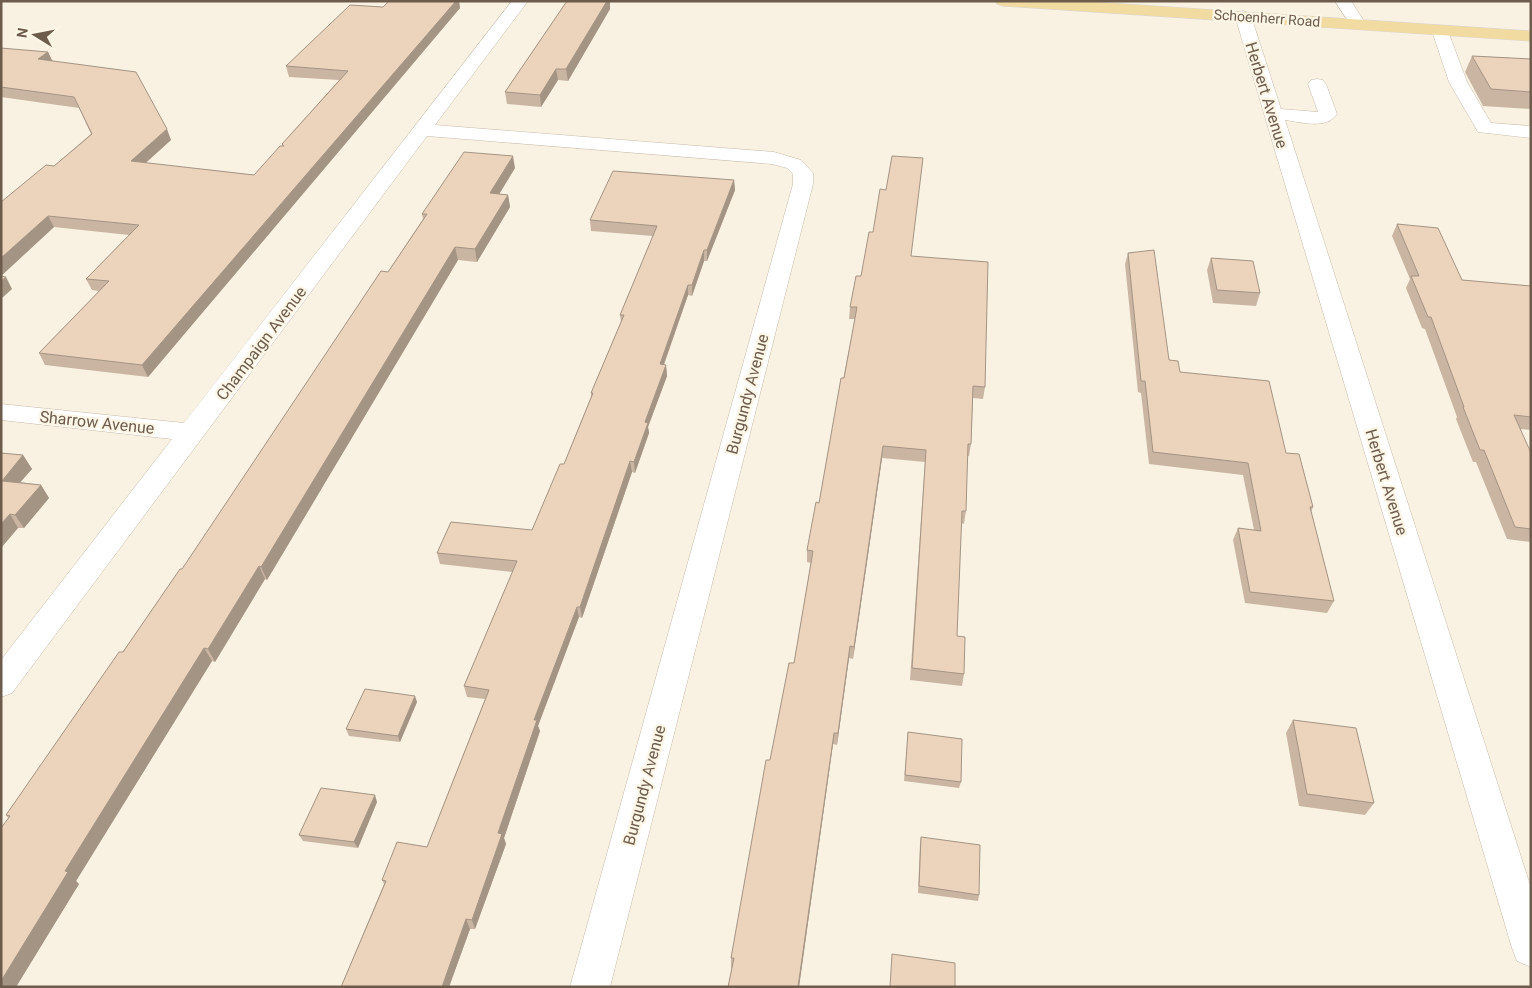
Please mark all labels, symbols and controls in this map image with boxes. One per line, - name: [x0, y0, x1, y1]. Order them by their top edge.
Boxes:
- street label: Schoenherr Road: [1213, 6, 1321, 30]
- north arrow: [10, 10, 60, 60]
- text: N: [13, 26, 31, 39]
- street label: Herbert Avenue: [1241, 40, 1292, 151]
- street label: Champaign Avenue: [212, 283, 310, 404]
- street label: Burgundy Avenue: [722, 332, 773, 456]
- street label: Sharrow Avenue: [39, 407, 155, 438]
- street label: Herbert Avenue: [1361, 427, 1412, 538]
- street label: Burgundy Avenue: [619, 723, 670, 847]

